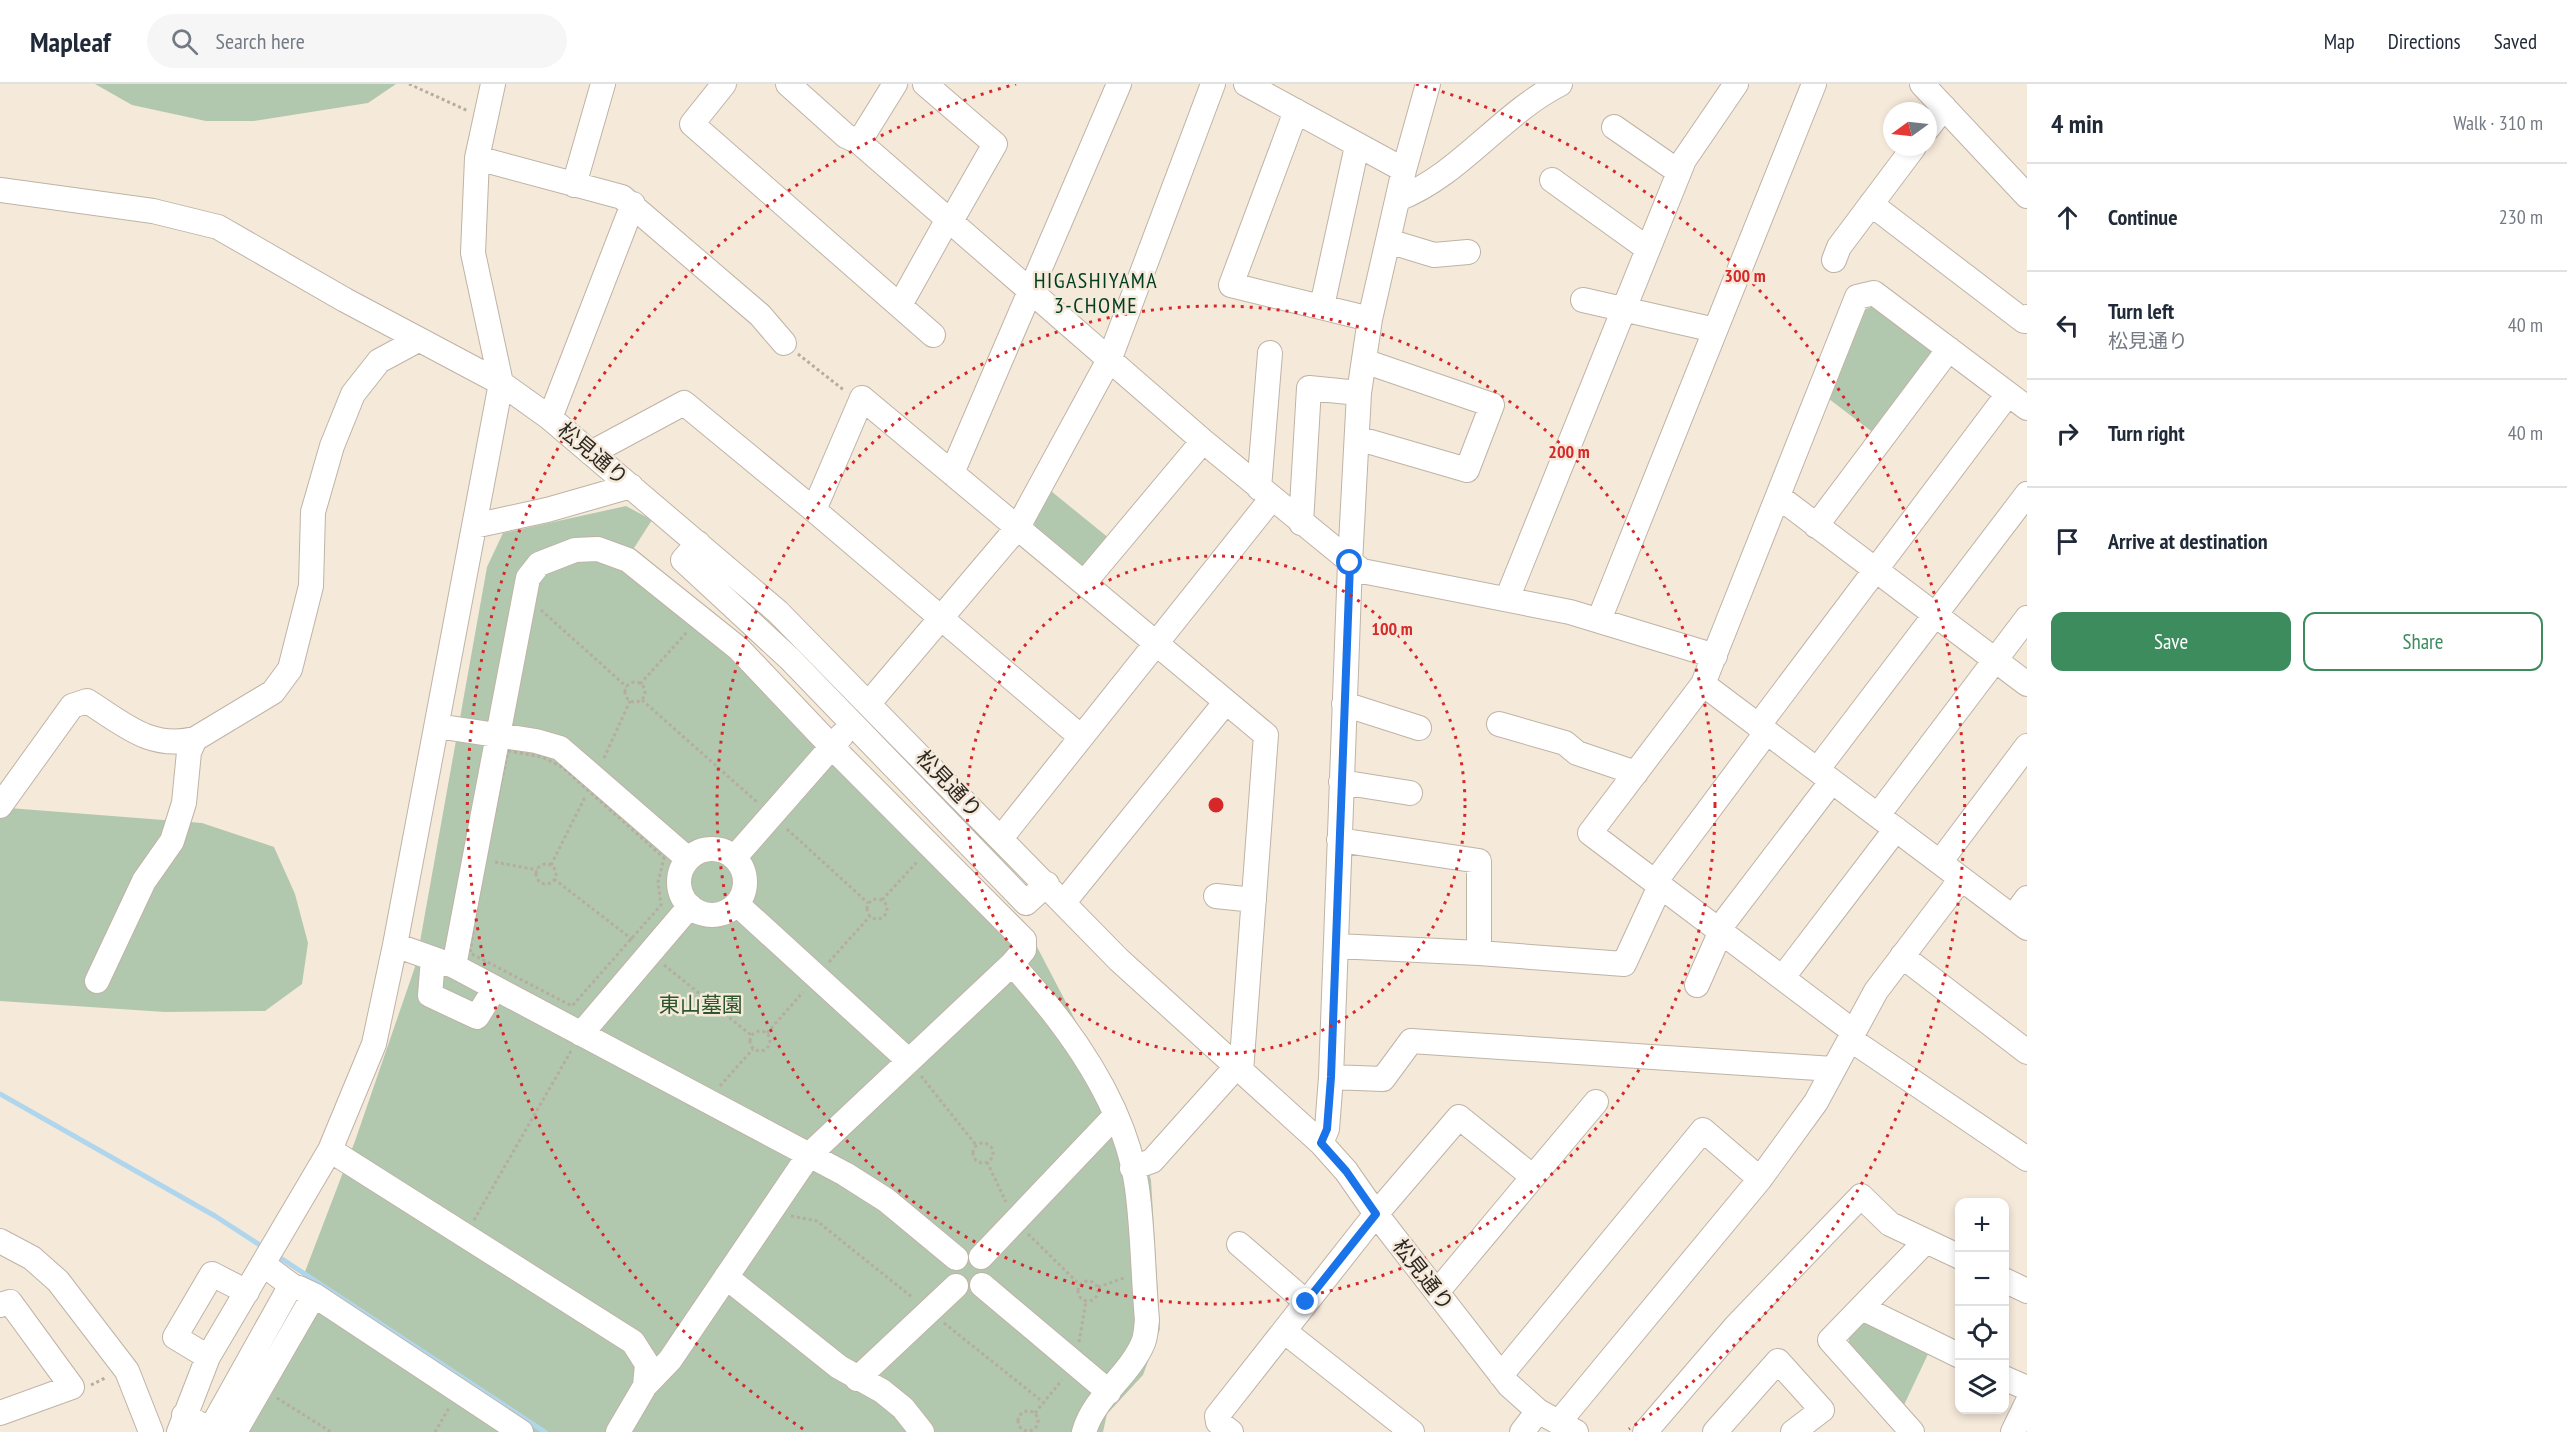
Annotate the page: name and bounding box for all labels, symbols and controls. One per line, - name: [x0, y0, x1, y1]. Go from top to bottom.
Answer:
- search box: [147, 14, 567, 68]
- text: Mapleaf: [30, 23, 111, 60]
- icon: search: [168, 25, 201, 58]
- text: Search here: [216, 27, 305, 55]
- text: Map: [2324, 28, 2355, 55]
- text: Directions: [2388, 28, 2461, 55]
- text: Saved: [2494, 28, 2537, 55]
- north arrow: [1883, 102, 1937, 156]
- text: 4 min: [2051, 107, 2104, 140]
- text: Walk · 310 m: [2453, 110, 2543, 136]
- icon: ahead: [2051, 201, 2084, 234]
- text: Continue: [2108, 203, 2178, 231]
- text: 230 m: [2499, 204, 2543, 230]
- text: 300 m: [1724, 264, 1766, 287]
- district label: HIGASHIYAMA 3-CHOME: [1034, 266, 1158, 319]
- text: Turn left: [2108, 297, 2174, 325]
- icon: left: [2051, 309, 2084, 342]
- text: 40 m: [2508, 312, 2543, 338]
- text: 松見通り: [2108, 328, 2188, 354]
- street label: 松見通り: [552, 416, 634, 491]
- icon: right: [2051, 417, 2084, 450]
- text: Turn right: [2108, 419, 2185, 447]
- text: 40 m: [2508, 420, 2543, 446]
- text: 200 m: [1548, 440, 1590, 463]
- icon: arrive: [2051, 525, 2084, 558]
- text: Arrive at destination: [2108, 527, 2268, 555]
- route start: [1336, 549, 1362, 575]
- button: Save: [2051, 612, 2291, 671]
- button: Share: [2303, 612, 2543, 671]
- text: 100 m: [1371, 617, 1413, 640]
- street label: 松見通り: [910, 744, 988, 823]
- centre of rings: [1206, 795, 1226, 815]
- park label: 東山墓園: [659, 991, 743, 1018]
- map controls: [1955, 1198, 2009, 1414]
- button: +: [1955, 1198, 2009, 1252]
- street label: 松見通り: [1387, 1233, 1460, 1316]
- button: −: [1955, 1252, 2009, 1306]
- route end: [1292, 1288, 1318, 1314]
- button: locate: [1955, 1306, 2009, 1360]
- button: layers: [1955, 1360, 2009, 1414]

